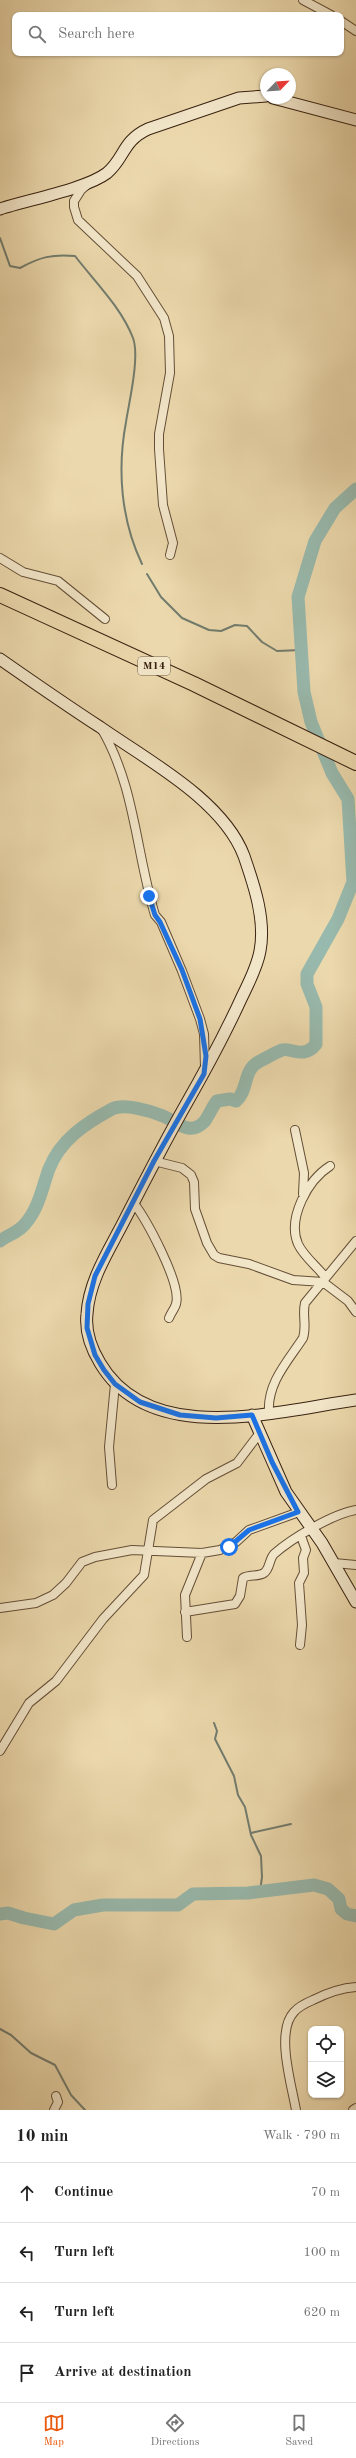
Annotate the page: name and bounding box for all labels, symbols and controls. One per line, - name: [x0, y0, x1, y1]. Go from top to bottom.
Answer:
- search box: [12, 12, 344, 56]
- icon: search: [26, 23, 48, 45]
- text: Search here: [58, 27, 135, 42]
- north arrow: [260, 68, 296, 104]
- road number: M14: [138, 657, 170, 675]
- route end: [140, 887, 158, 905]
- route start: [220, 1538, 238, 1556]
- map controls: [308, 2026, 344, 2098]
- button: locate: [308, 2026, 344, 2062]
- button: layers: [308, 2062, 344, 2098]
- text: 10 min: [16, 2128, 69, 2145]
- text: Walk · 790 m: [263, 2129, 340, 2142]
- icon: ahead: [16, 2182, 38, 2204]
- text: Continue: [54, 2185, 113, 2200]
- text: 70 m: [311, 2186, 340, 2199]
- icon: left: [16, 2242, 38, 2264]
- text: Turn left: [54, 2245, 114, 2260]
- text: 100 m: [303, 2246, 340, 2259]
- icon: left: [16, 2302, 38, 2324]
- text: Turn left: [54, 2305, 114, 2320]
- text: 620 m: [303, 2306, 340, 2319]
- icon: arrive: [16, 2362, 38, 2384]
- text: Arrive at destination: [54, 2365, 192, 2380]
- tab: Map: [43, 2412, 65, 2450]
- tab: Directions: [151, 2412, 199, 2450]
- tab: Saved: [285, 2412, 313, 2450]

